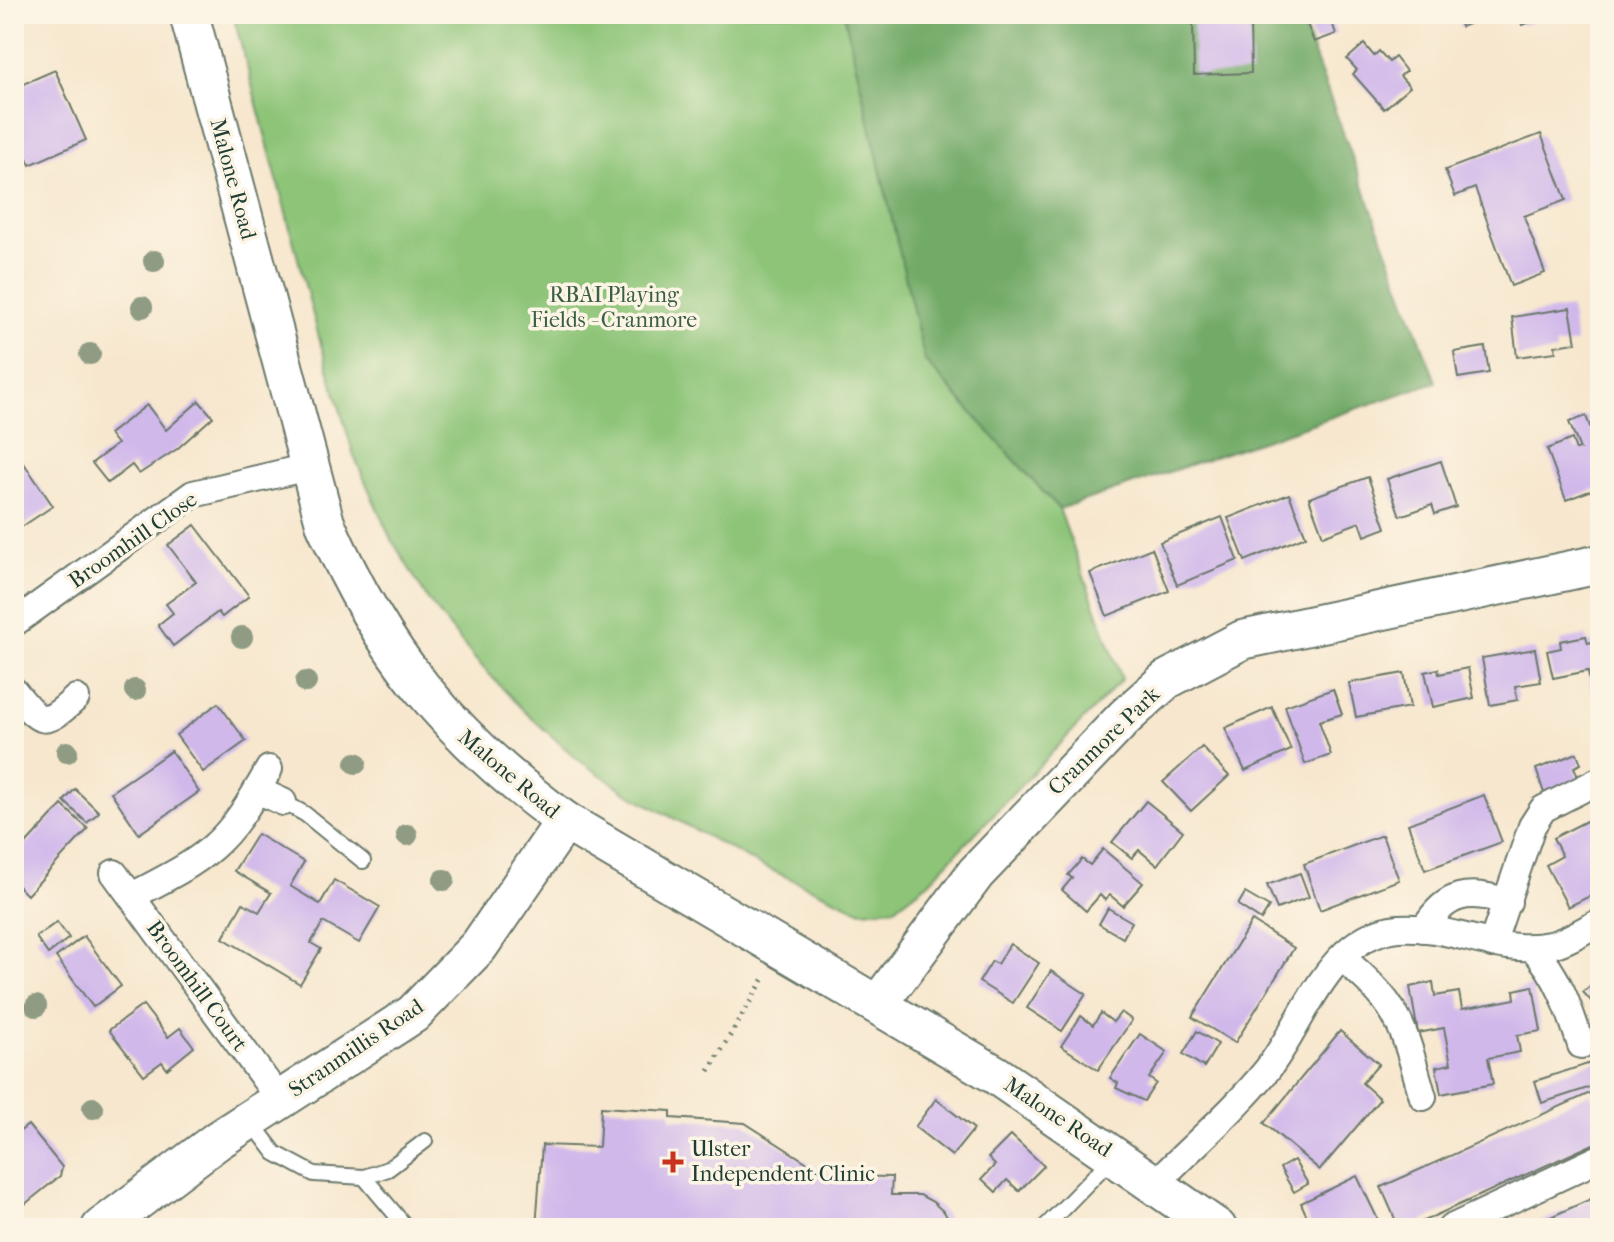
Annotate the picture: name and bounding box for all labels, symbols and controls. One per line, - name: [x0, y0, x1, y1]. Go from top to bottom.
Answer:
- street label: Malone Road: [204, 116, 262, 243]
- park label: RBAI Playing Fields - Cranmore: [531, 282, 697, 333]
- street label: Broomhill Close: [64, 486, 202, 594]
- street label: Cranmore Park: [1043, 681, 1166, 801]
- street label: Malone Road: [453, 724, 566, 825]
- street label: Broomhill Court: [141, 916, 253, 1057]
- street label: Stranmillis Road: [284, 993, 429, 1103]
- street label: Malone Road: [999, 1071, 1118, 1163]
- place label: Ulster Independent Clinic: [691, 1136, 875, 1187]
- marker: Ulster Independent Clinic: [662, 1151, 684, 1173]

